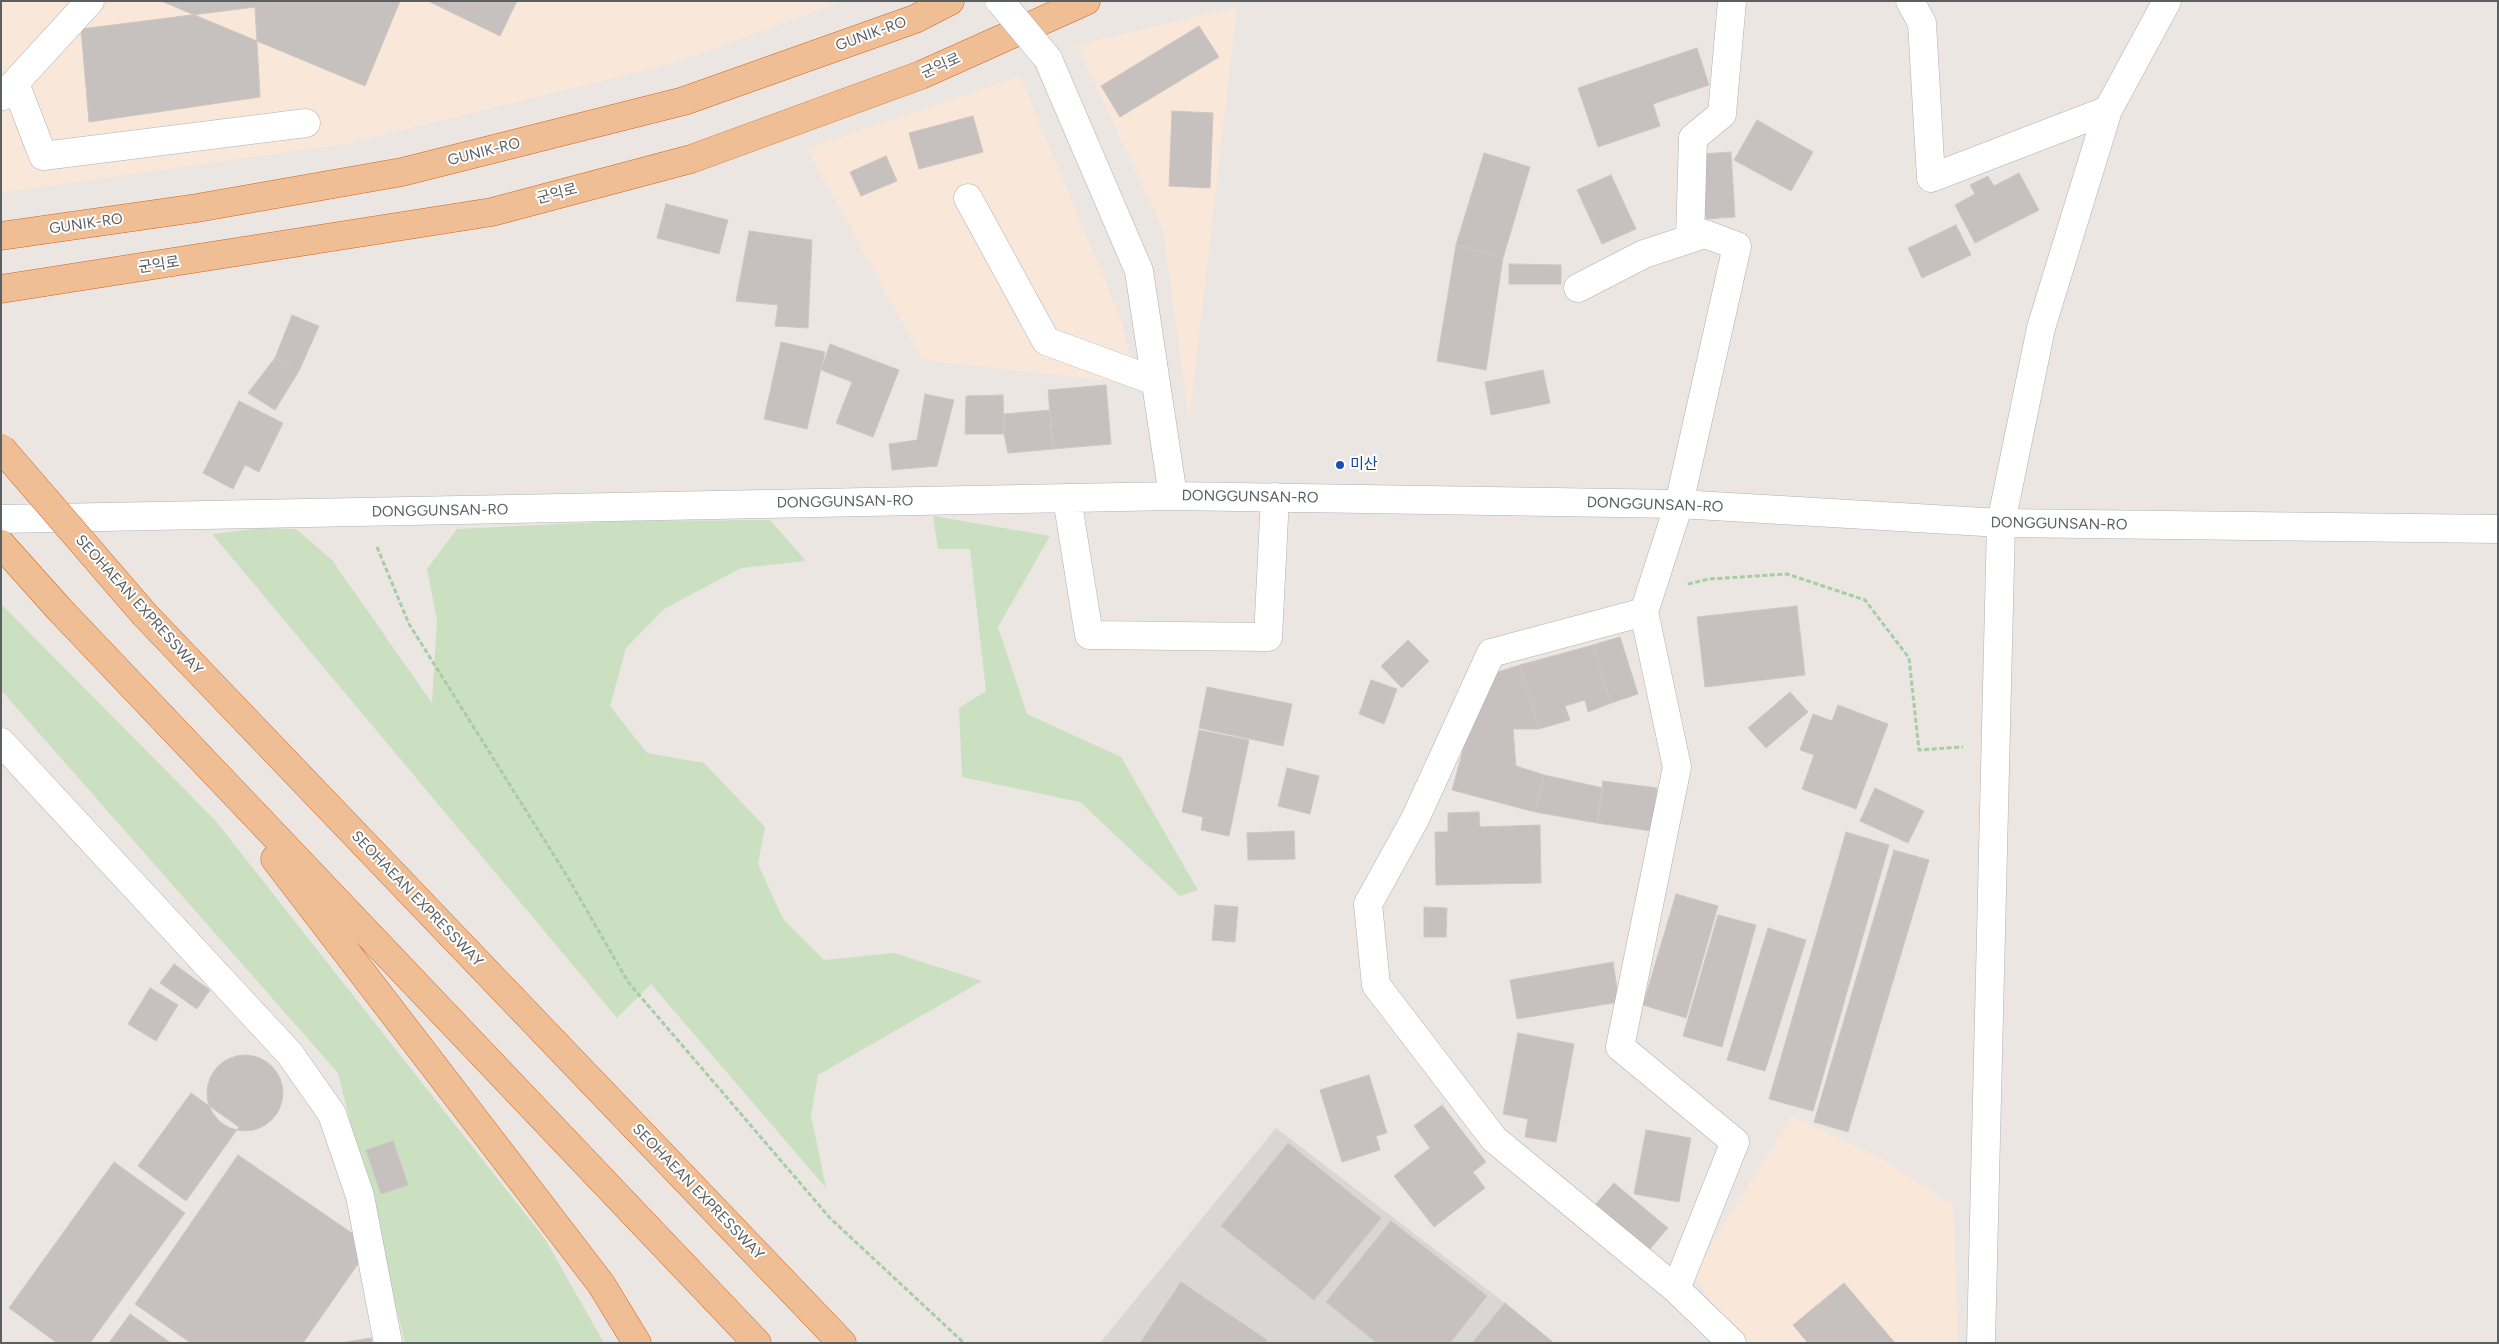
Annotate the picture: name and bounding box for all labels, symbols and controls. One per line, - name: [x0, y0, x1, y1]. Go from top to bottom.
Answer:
- street label: GUNIK-RO: [833, 13, 909, 55]
- street label: 군익로: [918, 49, 964, 83]
- street label: GUNIK-RO: [446, 134, 522, 170]
- street label: 군익로: [535, 180, 579, 208]
- street label: GUNIK-RO: [48, 210, 124, 238]
- street label: 군익로: [137, 253, 181, 277]
- place label: 미산: [1350, 456, 1378, 474]
- marker: 미산: [1334, 459, 1346, 471]
- street label: DONGGUNSAN-RO: [1181, 487, 1319, 507]
- street label: DONGGUNSAN-RO: [776, 492, 914, 512]
- street label: DONGGUNSAN-RO: [1586, 494, 1724, 516]
- street label: DONGGUNSAN-RO: [371, 501, 509, 521]
- street label: DONGGUNSAN-RO: [1990, 514, 2128, 534]
- street label: SEOHAEAN EXPRESSWAY: [71, 531, 207, 679]
- street label: SEOHAEAN EXPRESSWAY: [347, 827, 487, 971]
- street label: SEOHAEAN EXPRESSWAY: [628, 1120, 768, 1264]

